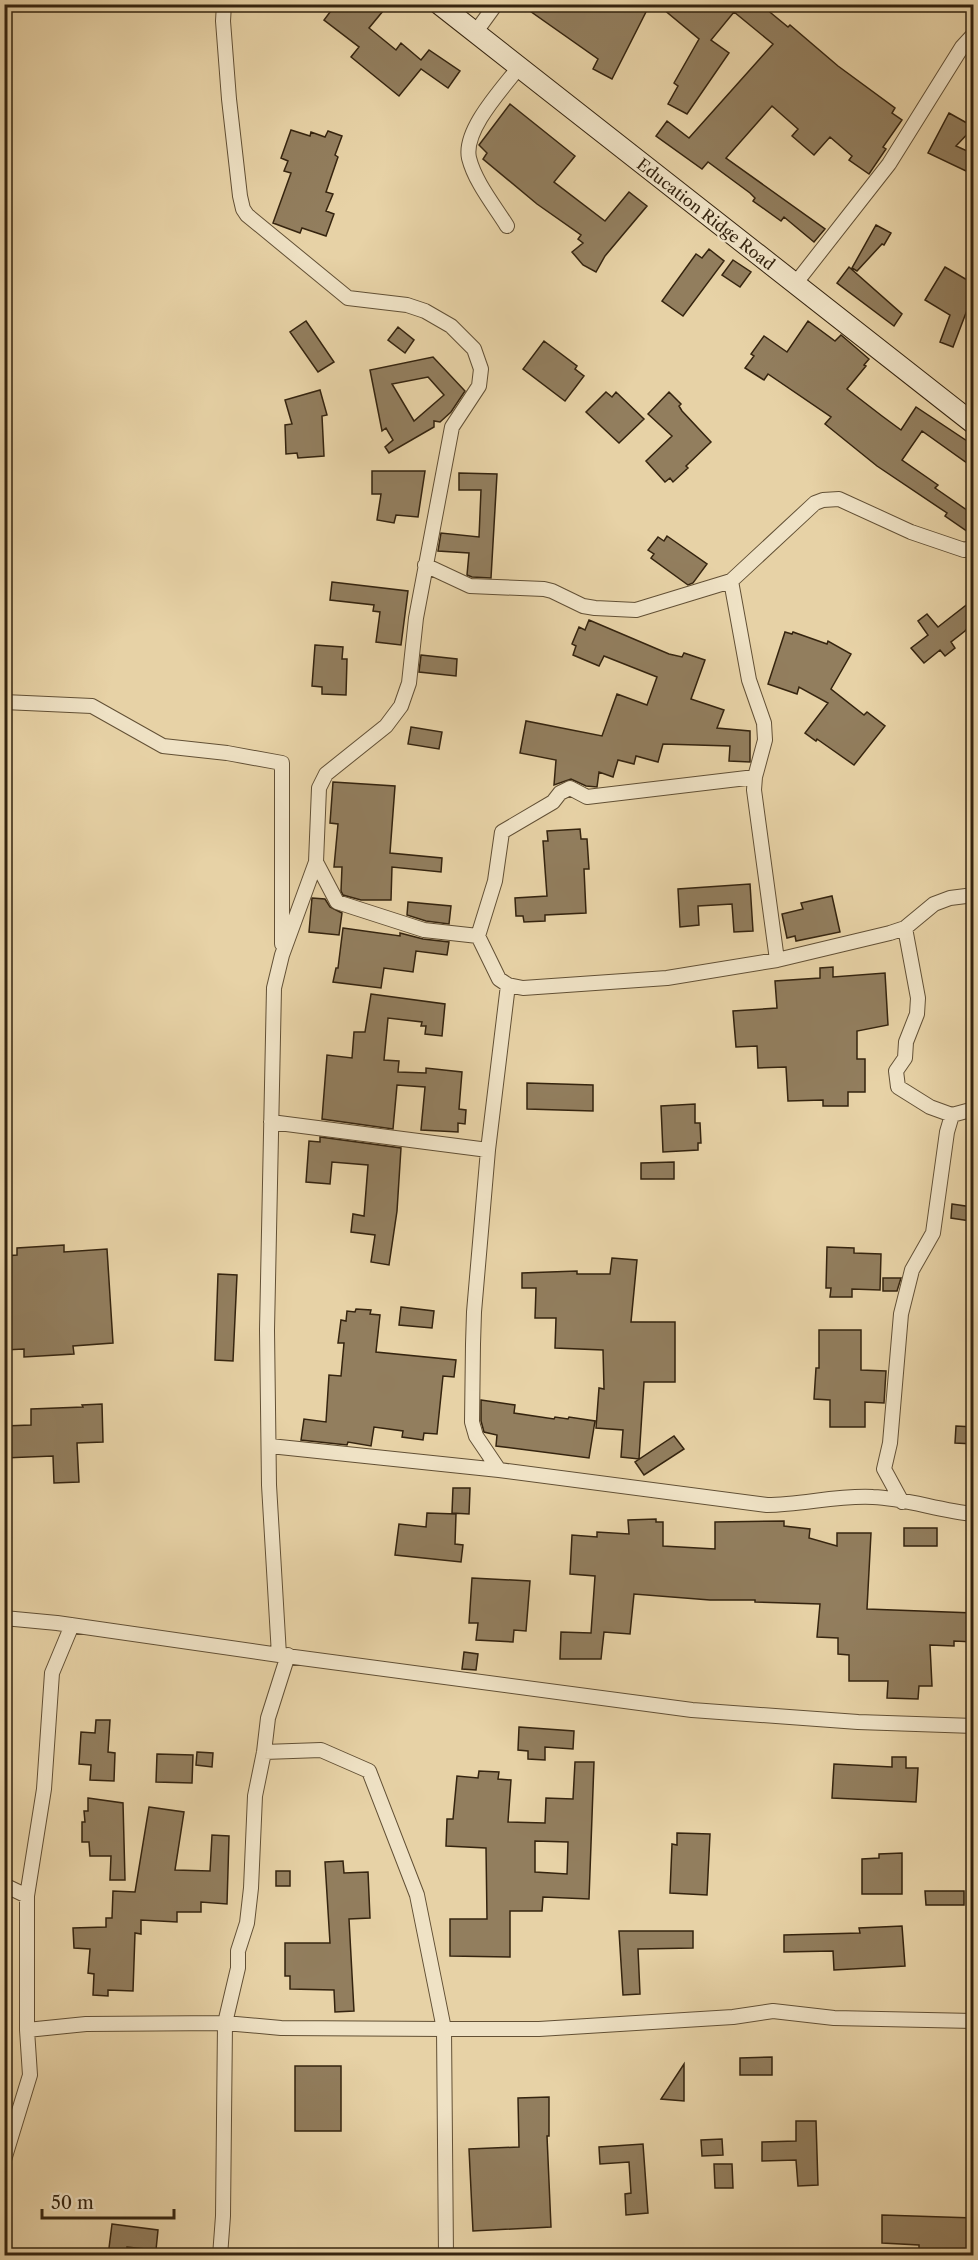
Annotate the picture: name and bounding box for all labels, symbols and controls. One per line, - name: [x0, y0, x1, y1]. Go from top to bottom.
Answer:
- street label: Education Ridge Road: [633, 154, 779, 274]
- scale bar: [42, 2182, 174, 2220]
- text: 50 m: [51, 2192, 94, 2214]

